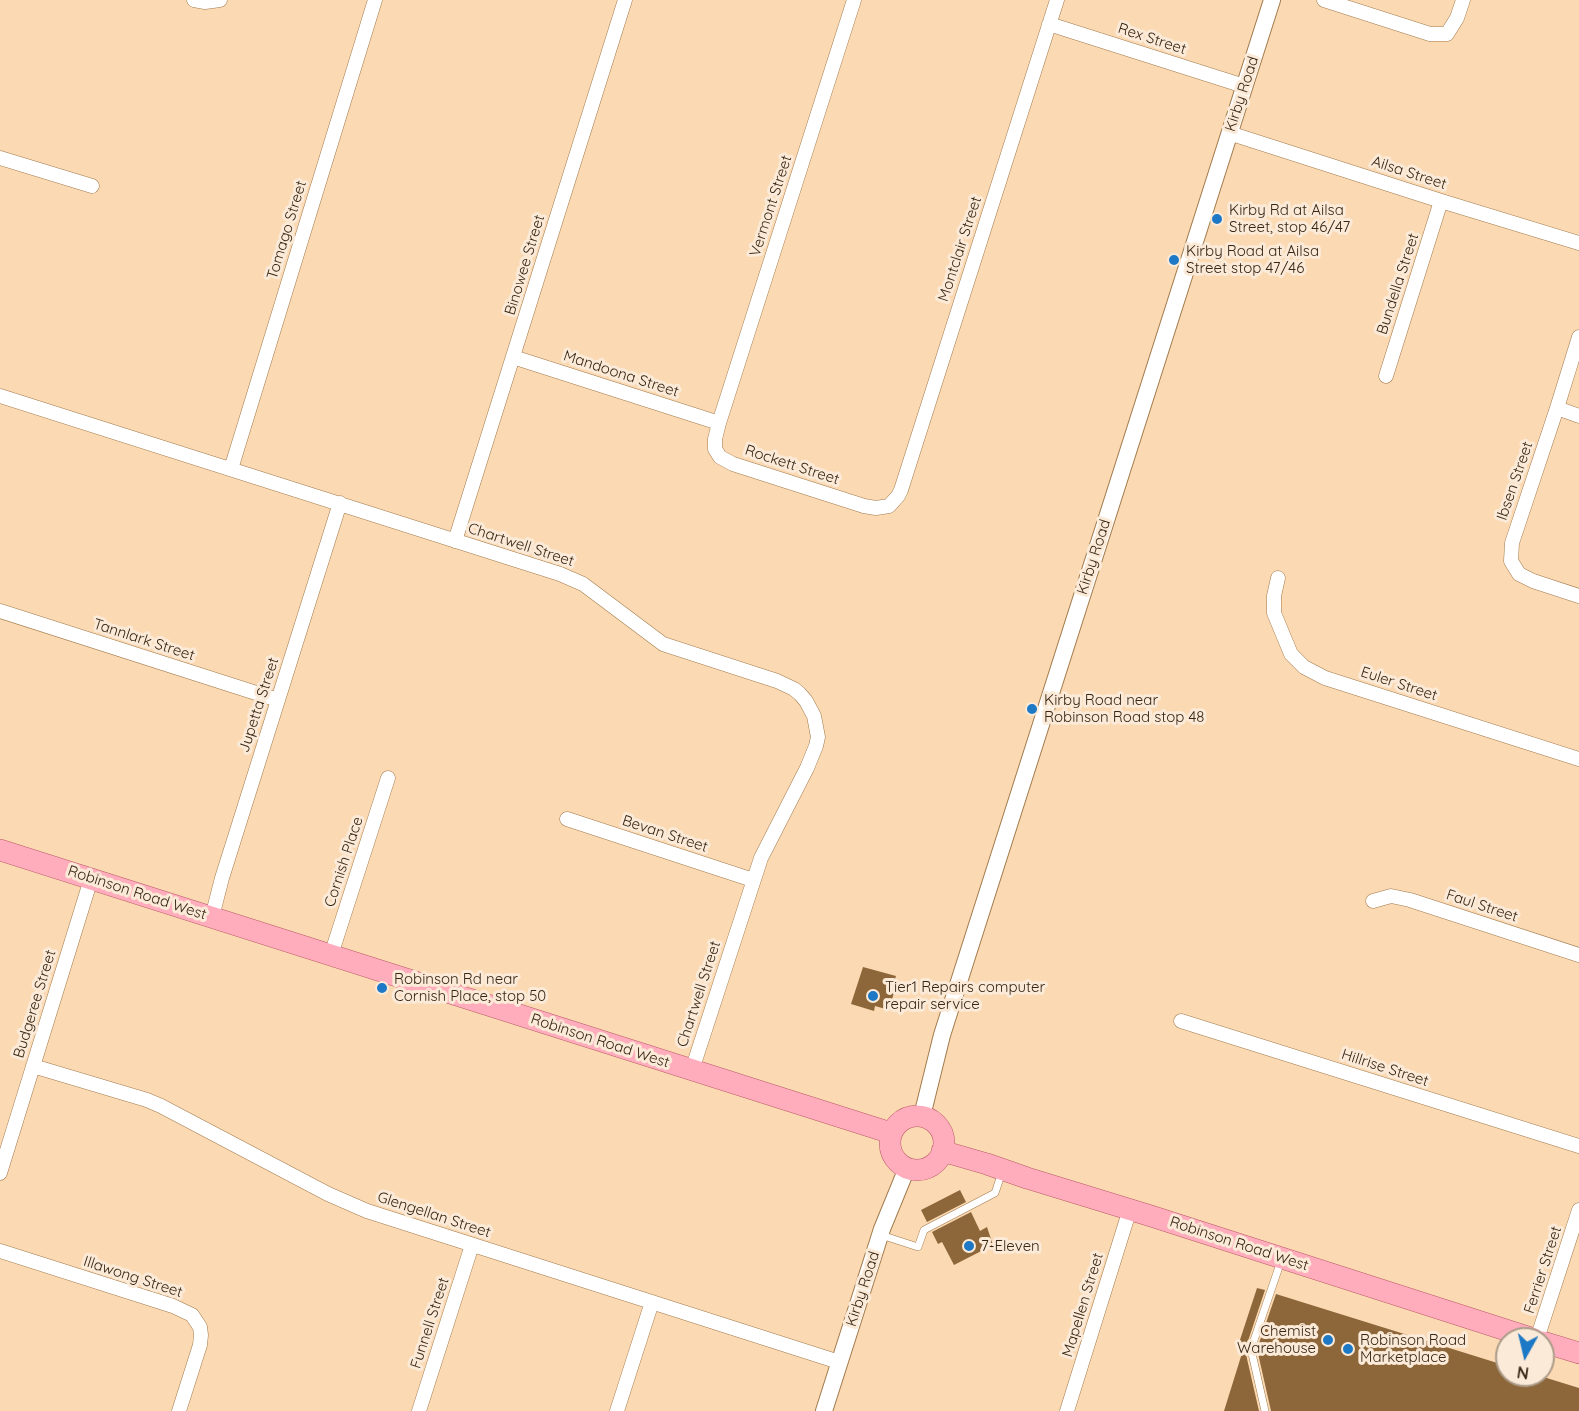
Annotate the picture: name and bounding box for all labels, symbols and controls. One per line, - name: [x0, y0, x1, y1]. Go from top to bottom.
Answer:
- street label: Rex Street: [1116, 20, 1188, 58]
- street label: Kirby Road: [1221, 54, 1263, 134]
- street label: Ailsa Street: [1369, 152, 1449, 194]
- street label: Vermont Street: [746, 153, 796, 259]
- street label: Tomago Street: [263, 178, 311, 282]
- street label: Montclair Street: [935, 194, 985, 304]
- place label: Kirby Rd at Ailsa Street, stop 46/47: [1229, 201, 1350, 236]
- marker: Kirby Rd at Ailsa Street, stop 46/47: [1210, 212, 1224, 226]
- street label: Binowee Street: [501, 213, 549, 317]
- street label: Bundella Street: [1373, 231, 1423, 337]
- place label: Kirby Road at Ailsa Street stop 47/46: [1186, 242, 1319, 277]
- marker: Kirby Road at Ailsa Street stop 47/46: [1167, 253, 1181, 267]
- street label: Mandoona Street: [561, 347, 681, 401]
- street label: Ibsen Street: [1493, 439, 1537, 523]
- street label: Rockett Street: [743, 441, 841, 489]
- street label: Kirby Road: [1073, 517, 1115, 597]
- street label: Chartwell Street: [466, 519, 576, 571]
- street label: Tannlark Street: [91, 615, 197, 665]
- street label: Jupetta Street: [235, 655, 283, 755]
- street label: Euler Street: [1358, 663, 1440, 705]
- place label: Kirby Road near Robinson Road stop 48: [1044, 691, 1204, 726]
- marker: Kirby Road near Robinson Road stop 48: [1025, 702, 1039, 716]
- street label: Bevan Street: [620, 812, 710, 856]
- street label: Cornish Place: [321, 815, 367, 909]
- street label: Robinson Road West: [65, 862, 209, 924]
- street label: Faul Street: [1444, 886, 1520, 926]
- street label: Chartwell Street: [673, 939, 725, 1049]
- street label: Budgeree Street: [10, 948, 60, 1060]
- place label: Robinson Rd near Cornish Place, stop 50: [394, 970, 546, 1005]
- place label: Tier1 Repairs computer repair service: [885, 978, 1045, 1013]
- marker: Robinson Rd near Cornish Place, stop 50: [375, 981, 389, 995]
- marker: Tier1 Repairs computer repair service: [866, 989, 880, 1003]
- street label: Robinson Road West: [528, 1010, 672, 1072]
- street label: Hillrise Street: [1339, 1045, 1431, 1091]
- street label: Glengellan Street: [375, 1188, 493, 1242]
- street label: Robinson Road West: [1167, 1213, 1311, 1275]
- street label: Ferrier Street: [1520, 1224, 1566, 1316]
- place label: 7-Eleven: [981, 1237, 1040, 1255]
- marker: 7-Eleven: [962, 1239, 976, 1253]
- street label: Kirby Road: [842, 1249, 884, 1329]
- street label: Mapellen Street: [1059, 1251, 1107, 1359]
- street label: Illawong Street: [81, 1253, 185, 1301]
- street label: Funnell Street: [407, 1275, 453, 1371]
- place label: Chemist Warehouse: [1237, 1322, 1316, 1357]
- north arrow: [1495, 1327, 1555, 1387]
- place label: Robinson Road Marketplace: [1360, 1331, 1466, 1366]
- marker: Chemist Warehouse: [1321, 1333, 1335, 1347]
- marker: Robinson Road Marketplace: [1341, 1342, 1355, 1356]
- text: N: [1516, 1362, 1530, 1384]

